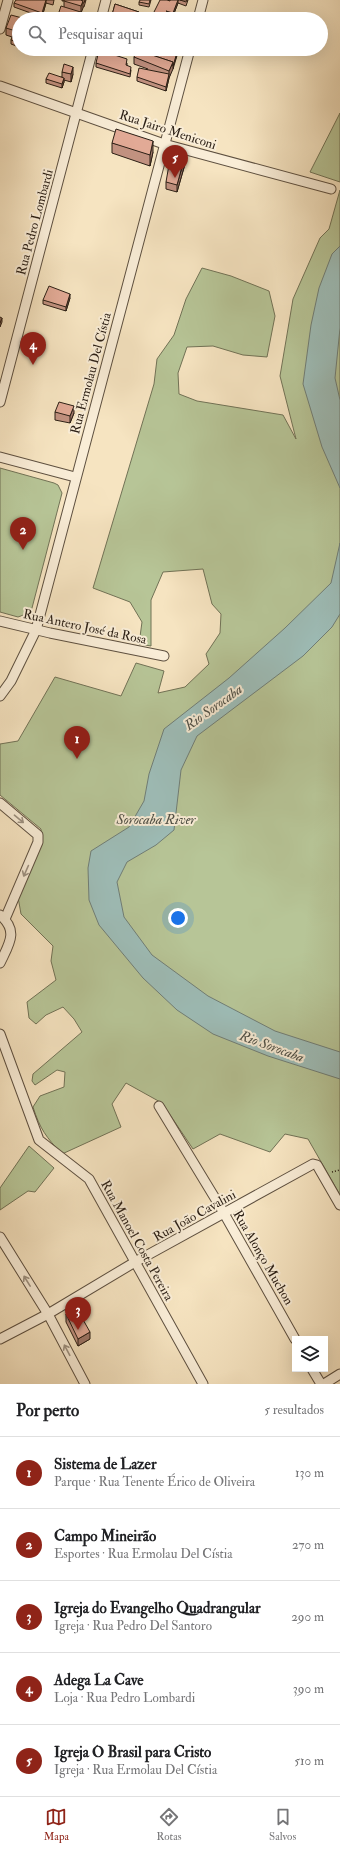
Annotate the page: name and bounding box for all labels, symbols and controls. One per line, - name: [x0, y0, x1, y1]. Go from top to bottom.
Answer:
- search box: [12, 12, 328, 56]
- icon: search: [26, 23, 48, 45]
- text: Pesquisar aqui: [58, 25, 143, 44]
- street label: Rua Jairo Meniconi: [117, 107, 219, 153]
- pin: 5: [162, 145, 188, 178]
- street label: Rua Pedro Lombardi: [13, 167, 57, 277]
- street label: Rua Ermolau Del Cístia: [67, 310, 115, 436]
- pin: 4: [20, 332, 46, 365]
- pin: 2: [10, 517, 36, 550]
- street label: Rua Antero José da Rosa: [22, 606, 149, 648]
- water label: Rio Sorocaba: [180, 680, 246, 735]
- pin: 1: [64, 726, 90, 759]
- water label: Sorocaba River: [115, 811, 196, 828]
- one-way arrow: [14, 814, 24, 824]
- one-way arrow: [22, 865, 29, 877]
- your location: [168, 908, 188, 928]
- water label: Rio Sorocaba: [236, 1027, 307, 1066]
- street label: Rua Manoel Costa Pereira: [97, 1177, 177, 1304]
- street label: Rua João Cavalini: [150, 1186, 239, 1245]
- street label: Rua Alonço Muchon: [230, 1207, 297, 1308]
- one-way arrow: [23, 1275, 32, 1286]
- pin: 3: [65, 1297, 91, 1330]
- map controls: [292, 1336, 328, 1372]
- button: layers: [292, 1336, 328, 1372]
- one-way arrow: [62, 1344, 70, 1356]
- text: Por perto: [16, 1400, 79, 1421]
- text: 5 resultados: [264, 1402, 324, 1418]
- text: Sistema de Lazer: [54, 1455, 156, 1474]
- text: 1: [27, 1465, 31, 1481]
- text: 130 m: [295, 1465, 324, 1481]
- text: Parque · Rua Tenente Érico de Oliveira: [54, 1474, 255, 1490]
- text: Campo Mineirão: [54, 1527, 156, 1546]
- text: 2: [26, 1537, 32, 1553]
- text: 270 m: [292, 1537, 324, 1553]
- text: Esportes · Rua Ermolau Del Cístia: [54, 1546, 233, 1562]
- text: Igreja do Evangelho Quadrangular: [54, 1599, 261, 1618]
- text: 3: [27, 1609, 32, 1625]
- text: 290 m: [291, 1609, 324, 1625]
- text: Igreja · Rua Pedro Del Santoro: [54, 1618, 212, 1634]
- text: Adega La Cave: [54, 1671, 144, 1690]
- text: 4: [25, 1681, 33, 1697]
- text: 390 m: [293, 1681, 324, 1697]
- text: Loja · Rua Pedro Lombardi: [54, 1690, 195, 1706]
- text: Igreja O Brasil para Cristo: [54, 1743, 211, 1762]
- text: 5: [26, 1753, 32, 1769]
- text: 510 m: [294, 1753, 324, 1769]
- text: Igreja · Rua Ermolau Del Cístia: [54, 1762, 217, 1778]
- tab: Mapa: [44, 1806, 69, 1843]
- tab: Rotas: [157, 1806, 181, 1843]
- tab: Salvos: [269, 1806, 296, 1843]

